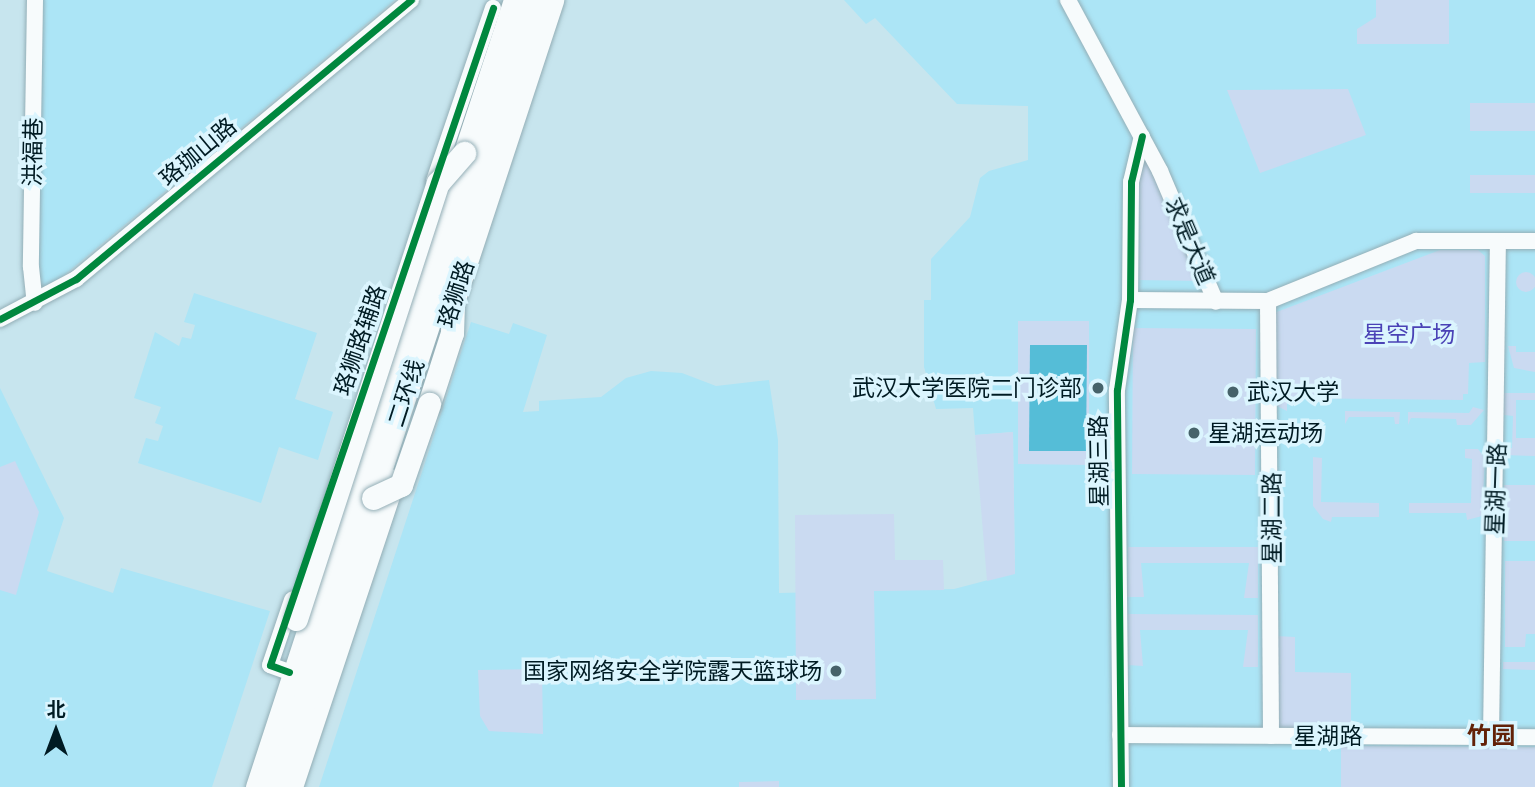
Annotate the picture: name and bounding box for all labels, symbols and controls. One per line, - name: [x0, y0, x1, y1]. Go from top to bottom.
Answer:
- street label: 珞珈山路: [154, 112, 242, 192]
- street label: 洪福巷: [19, 117, 47, 187]
- street label: 求是大道: [1159, 193, 1221, 289]
- street label: 珞狮路: [432, 257, 480, 331]
- street label: 珞狮路辅路: [328, 281, 392, 399]
- park label: 星空广场: [1363, 320, 1455, 348]
- street label: 二环线: [382, 356, 430, 430]
- place label: 武汉大学医院二门诊部: [852, 374, 1082, 402]
- marker: 武汉大学医院二门诊部: [1088, 378, 1108, 398]
- place label: 武汉大学: [1247, 378, 1339, 406]
- marker: 武汉大学: [1225, 384, 1241, 400]
- street label: 星湖三路: [1084, 415, 1114, 507]
- place label: 星湖运动场: [1208, 419, 1323, 447]
- marker: 星湖运动场: [1186, 425, 1202, 441]
- street label: 星湖一路: [1481, 443, 1511, 535]
- street label: 星湖二路: [1258, 472, 1286, 564]
- place label: 国家网络安全学院露天篮球场: [523, 657, 822, 685]
- marker: 国家网络安全学院露天篮球场: [828, 663, 844, 679]
- north arrow: [21, 696, 91, 766]
- text: 北: [46, 697, 66, 722]
- street label: 星湖路: [1294, 722, 1362, 750]
- district label: 竹园: [1467, 722, 1515, 750]

